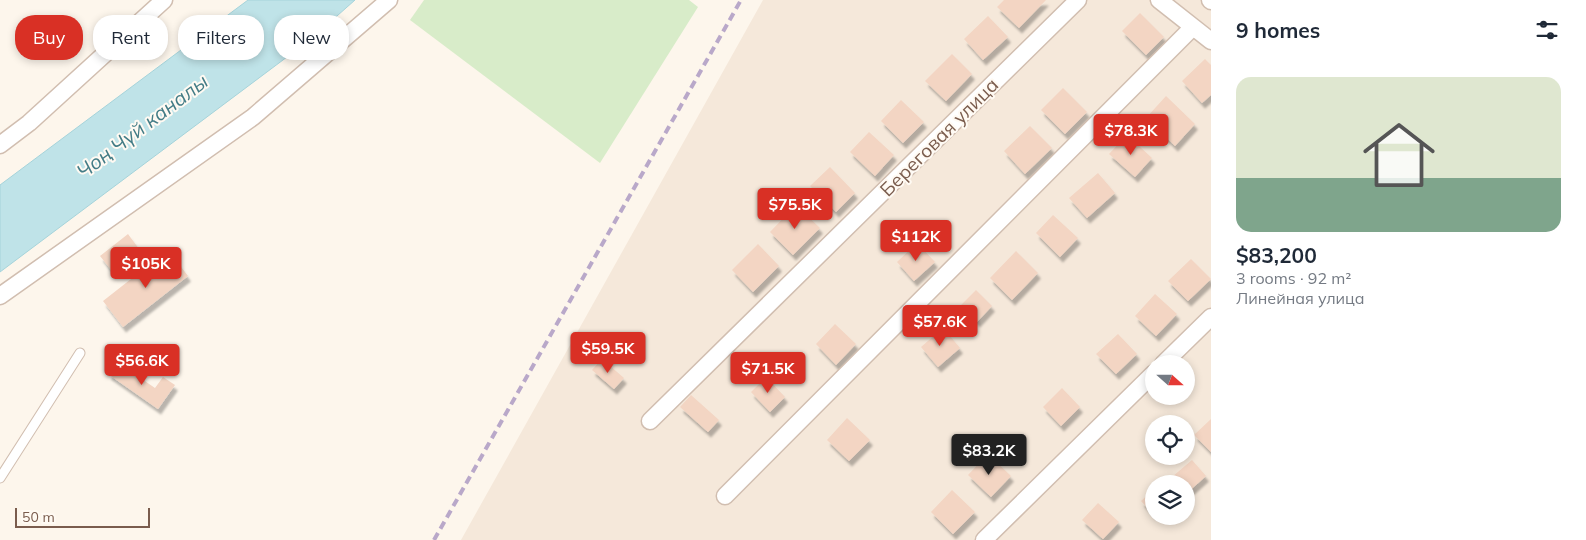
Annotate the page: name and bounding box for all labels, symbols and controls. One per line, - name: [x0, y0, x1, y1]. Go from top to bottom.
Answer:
- chip: Buy: [15, 15, 83, 60]
- chip: Rent: [93, 15, 168, 60]
- chip: Filters: [178, 15, 264, 60]
- chip: New: [274, 15, 349, 60]
- icon: filters: [1533, 16, 1561, 44]
- text: 9 homes: [1236, 17, 1320, 43]
- water label: Чоң Чүй каналы: [71, 68, 213, 184]
- street label: Береговая улица: [875, 73, 1003, 201]
- icon: home: [1354, 110, 1444, 200]
- pin: $78.3K: [1090, 114, 1172, 156]
- text: $78.3K: [1104, 120, 1158, 140]
- pin: $75.5K: [754, 188, 836, 230]
- text: $75.5K: [768, 194, 822, 214]
- pin: $112K: [881, 220, 951, 262]
- text: $112K: [891, 226, 941, 246]
- text: $83,200: [1236, 242, 1317, 268]
- pin: $105K: [111, 246, 181, 289]
- text: $105K: [121, 253, 171, 273]
- text: 3 rooms · 92 m²: [1236, 268, 1351, 288]
- text: Линейная улица: [1236, 288, 1365, 308]
- pin: $57.6K: [899, 304, 981, 347]
- text: $57.6K: [913, 311, 967, 331]
- pin: $59.5K: [567, 332, 649, 374]
- text: $59.5K: [581, 338, 635, 358]
- pin: $56.6K: [101, 344, 183, 386]
- text: $56.6K: [115, 350, 169, 370]
- pin: $71.5K: [727, 352, 809, 394]
- north arrow: [1145, 355, 1195, 405]
- map controls: [1145, 355, 1195, 525]
- text: $71.5K: [741, 358, 795, 378]
- button: locate: [1145, 415, 1195, 465]
- pin: $83.2K: [948, 434, 1030, 476]
- text: $83.2K: [962, 440, 1016, 460]
- button: layers: [1145, 475, 1195, 525]
- scale bar: [15, 505, 150, 528]
- text: 50 m: [22, 508, 55, 526]

